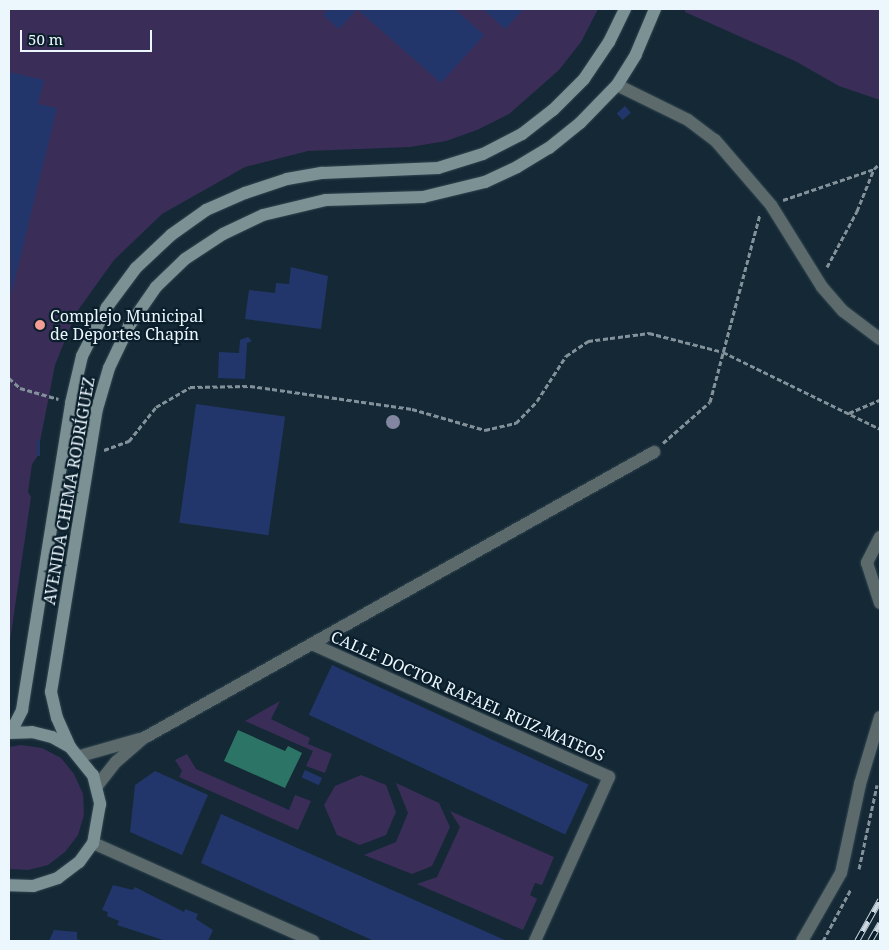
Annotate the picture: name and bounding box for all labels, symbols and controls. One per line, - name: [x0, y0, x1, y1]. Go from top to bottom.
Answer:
- scale bar: [22, 20, 155, 52]
- text: 50 m: [28, 29, 63, 49]
- place label: Complejo Municipal de Deportes Chapín: [50, 306, 203, 344]
- marker: Complejo Municipal de Deportes Chapín: [34, 319, 46, 331]
- street label: AVENIDA CHEMA RODRÍGUEZ: [39, 376, 99, 606]
- street label: CALLE DOCTOR RAFAEL RUIZ-MATEOS: [328, 627, 608, 765]

